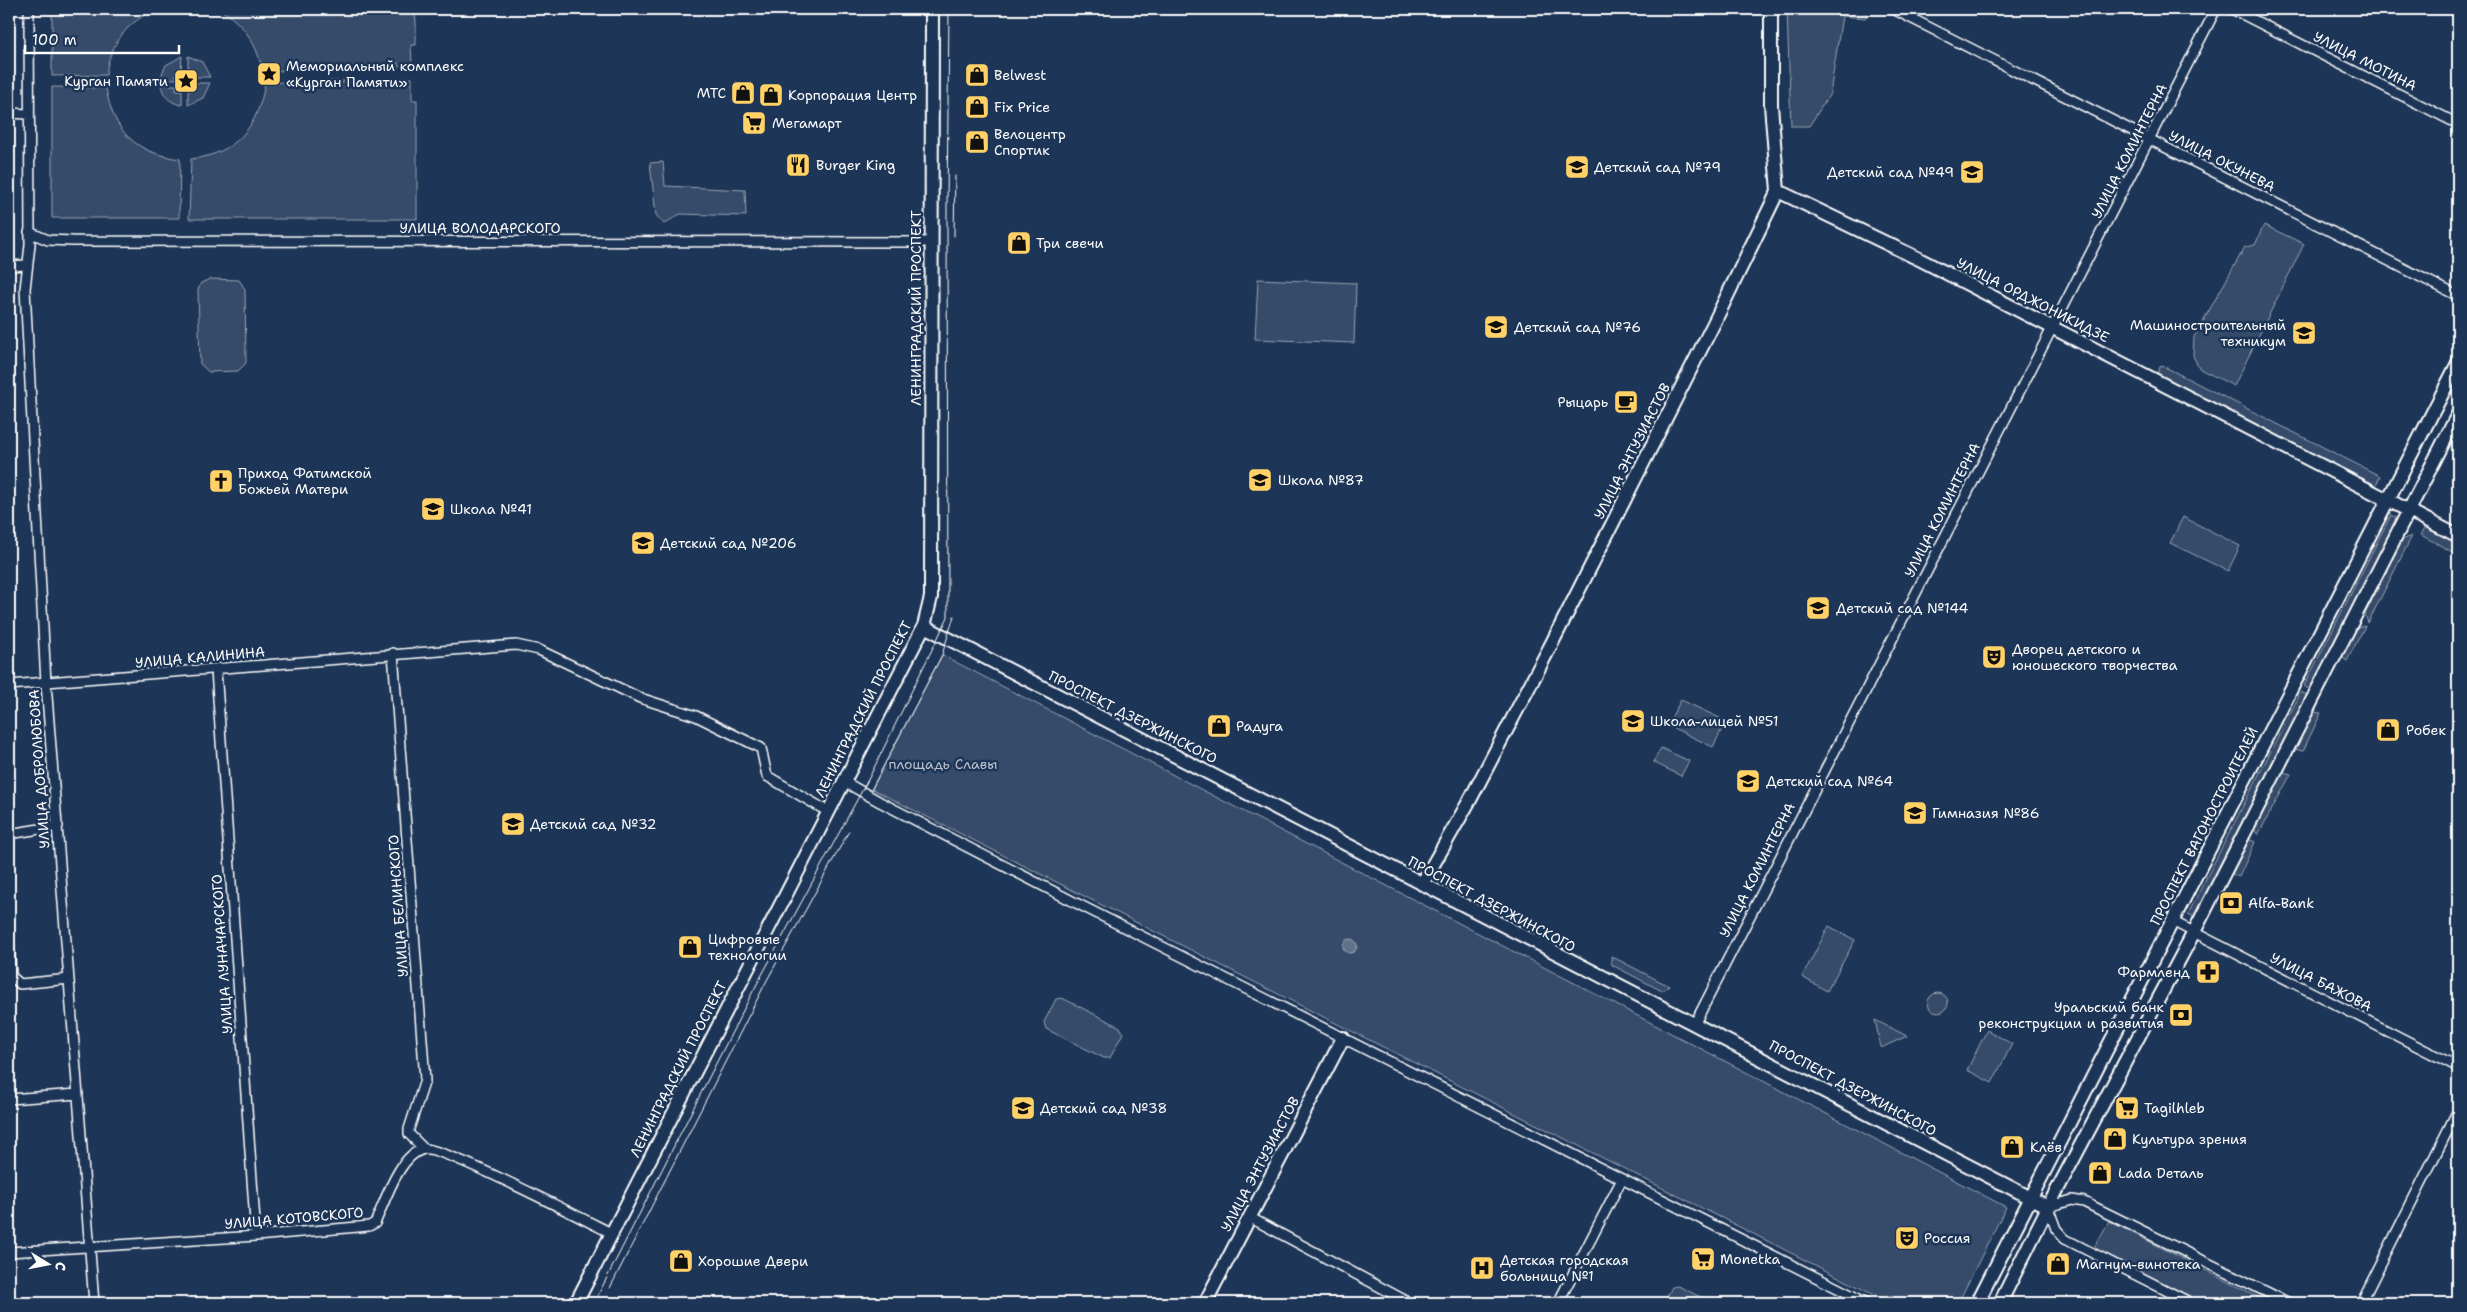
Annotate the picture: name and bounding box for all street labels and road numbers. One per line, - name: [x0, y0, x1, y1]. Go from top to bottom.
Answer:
- street label: УЛИЦА МОТИНА: [2310, 27, 2420, 95]
- street label: УЛИЦА КОМИНТЕРНА: [2087, 81, 2171, 221]
- street label: УЛИЦА ОКУНЕВА: [2166, 126, 2278, 196]
- street label: ЛЕНИНГРАДСКИЙ ПРОСПЕКТ: [907, 210, 925, 406]
- street label: УЛИЦА ВОЛОДАРСКОГО: [399, 219, 561, 237]
- street label: УЛИЦА ОРДЖОНИКИДЗЕ: [1954, 254, 2113, 346]
- street label: УЛИЦА ЭНТУЗИАСТОВ: [1590, 380, 1674, 522]
- street label: УЛИЦА КОМИНТЕРНА: [1900, 440, 1984, 580]
- street label: ЛЕНИНГРАДСКИЙ ПРОСПЕКТ: [811, 617, 916, 800]
- street label: УЛИЦА КАЛИНИНА: [134, 642, 266, 672]
- street label: ПРОСПЕКТ ДЗЕРЖИНСКОГО: [1046, 667, 1220, 767]
- street label: УЛИЦА ДОБРОЛЮБОВА: [24, 689, 54, 849]
- street label: ПРОСПЕКТ ВАГОНОСТРОИТЕЛЕЙ: [2146, 724, 2262, 928]
- street label: УЛИЦА КОМИНТЕРНА: [1715, 800, 1799, 940]
- street label: УЛИЦА БЕЛИНСКОГО: [384, 834, 412, 978]
- street label: ПРОСПЕКТ ДЗЕРЖИНСКОГО: [1405, 852, 1579, 956]
- street label: УЛИЦА ЛУНАЧАРСКОГО: [207, 874, 237, 1034]
- street label: УЛИЦА БАЖОВА: [2267, 949, 2375, 1015]
- street label: ЛЕНИНГРАДСКИЙ ПРОСПЕКТ: [626, 977, 731, 1160]
- street label: ПРОСПЕКТ ДЗЕРЖИНСКОГО: [1766, 1036, 1940, 1140]
- street label: УЛИЦА ЭНТУЗИАСТОВ: [1217, 1093, 1303, 1235]
- street label: УЛИЦА КОТОВСКОГО: [224, 1203, 364, 1233]

